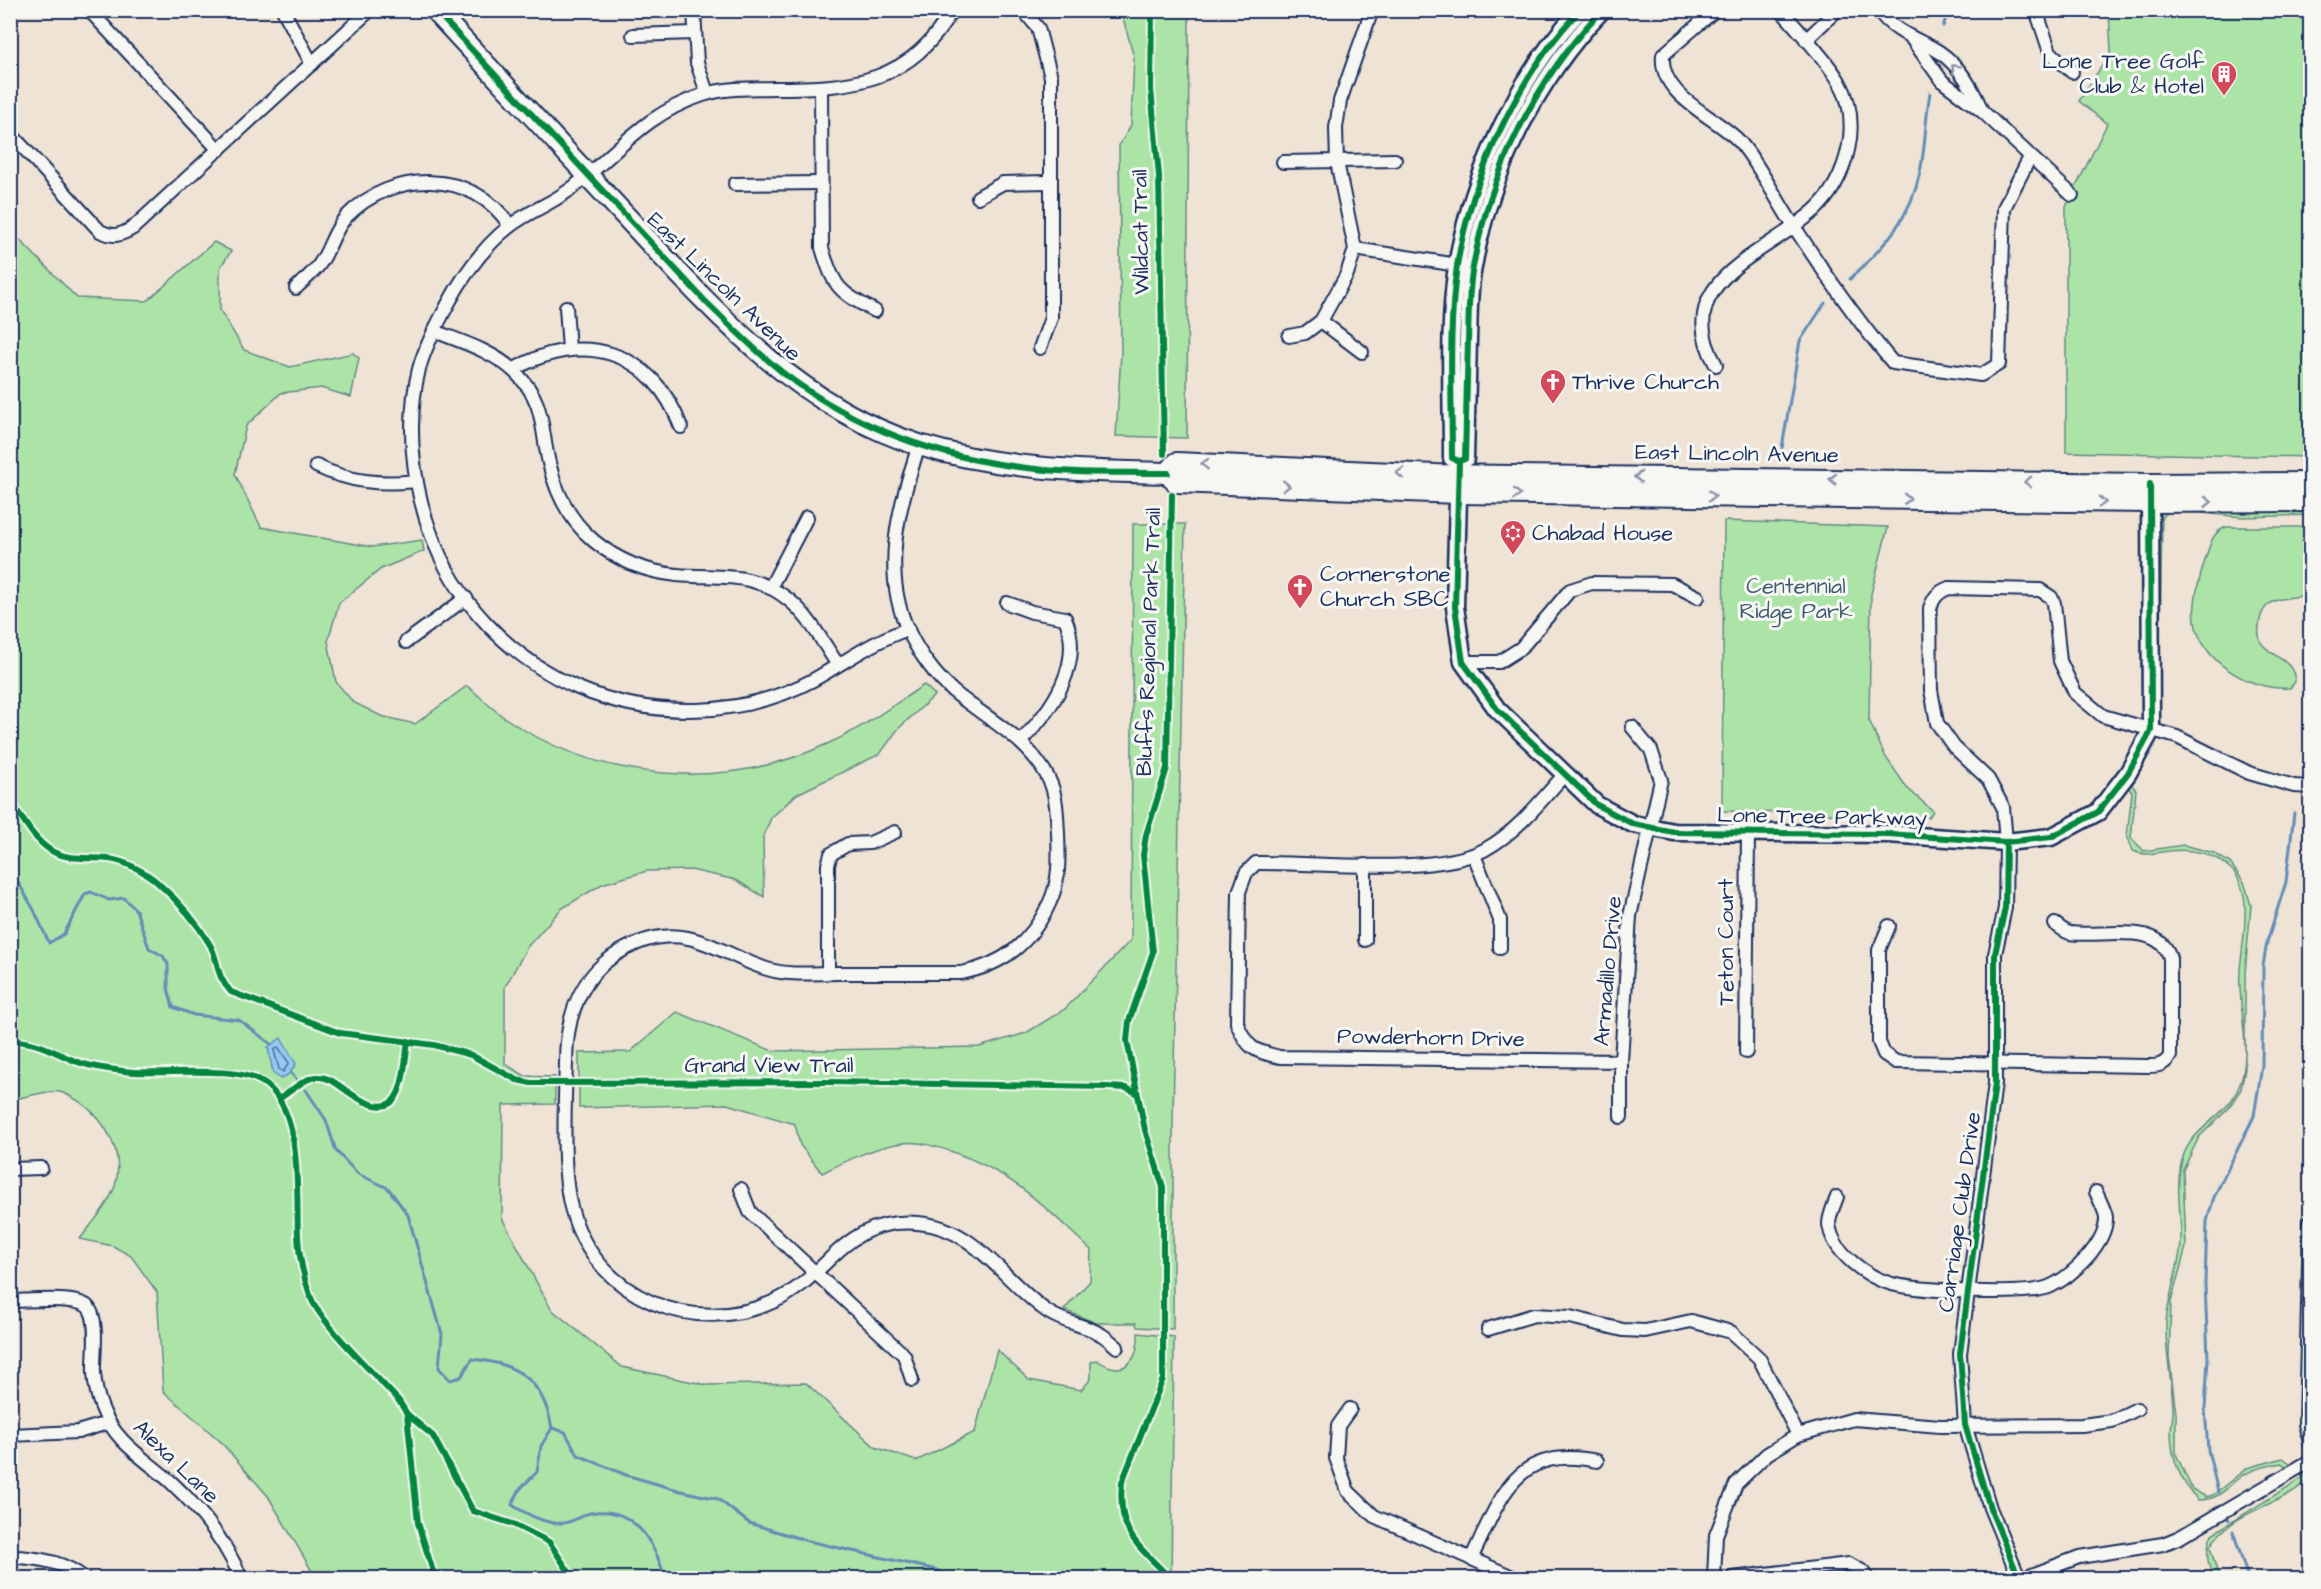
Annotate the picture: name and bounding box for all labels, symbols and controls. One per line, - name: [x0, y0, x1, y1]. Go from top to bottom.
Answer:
- place label: Lone Tree Golf Club & Hotel: [2042, 46, 2205, 102]
- building icon: Lone Tree Golf Club & Hotel: [2209, 59, 2239, 97]
- one-way arrow: [1951, 64, 1962, 74]
- street label: Wildcat Trail: [1124, 169, 1158, 295]
- street label: East Lincoln Avenue: [640, 205, 808, 369]
- church icon: Thrive Church: [1538, 367, 1568, 405]
- place label: Thrive Church: [1572, 367, 1719, 398]
- street label: East Lincoln Avenue: [1635, 437, 1839, 471]
- one-way arrow: [1201, 458, 1210, 471]
- one-way arrow: [1396, 467, 1405, 480]
- one-way arrow: [1634, 470, 1643, 483]
- one-way arrow: [1829, 473, 1838, 486]
- one-way arrow: [2024, 476, 2033, 488]
- one-way arrow: [1281, 479, 1290, 492]
- one-way arrow: [1512, 488, 1521, 500]
- one-way arrow: [1707, 490, 1716, 502]
- one-way arrow: [1902, 493, 1911, 505]
- one-way arrow: [2097, 495, 2106, 508]
- one-way arrow: [2204, 495, 2213, 508]
- street label: Bluffs Regional Park Trail: [1129, 507, 1170, 777]
- synagogue icon: Chabad House: [1498, 518, 1528, 556]
- place label: Chabad House: [1532, 518, 1673, 549]
- place label: Cornerstone Church SBC: [1320, 559, 1450, 615]
- park label: Centennial Ridge Park: [1739, 571, 1853, 628]
- church icon: Cornerstone Church SBC: [1285, 572, 1315, 610]
- street label: Lone Tree Parkway: [1717, 800, 1927, 835]
- street label: Teton Court: [1711, 878, 1742, 1005]
- street label: Armadillo Drive: [1586, 895, 1630, 1047]
- street label: Powderhorn Drive: [1337, 1021, 1525, 1055]
- street label: Grand View Trail: [684, 1050, 854, 1081]
- street label: Carriage Club Drive: [1931, 1110, 1990, 1314]
- street label: Alexa Lane: [126, 1413, 226, 1511]

